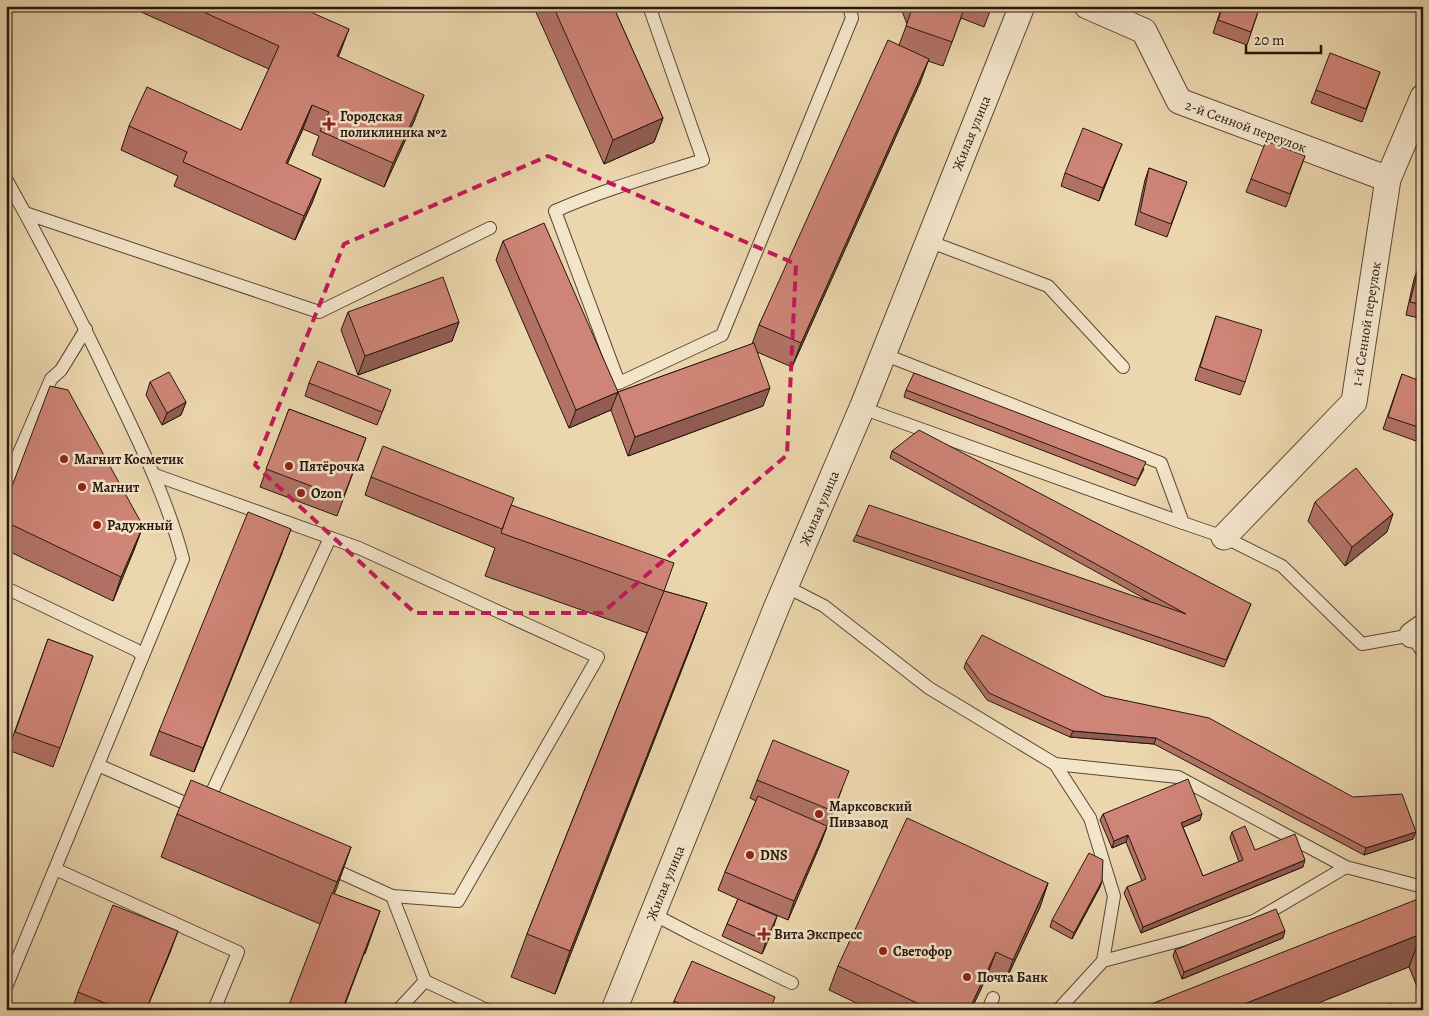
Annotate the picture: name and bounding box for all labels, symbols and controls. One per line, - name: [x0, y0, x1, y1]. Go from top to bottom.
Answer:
- scale bar: [1246, 22, 1322, 54]
- text: 20 m: [1254, 30, 1285, 50]
- street label: Жилая улица: [948, 92, 995, 174]
- street label: 2-й Сенной переулок: [1182, 96, 1309, 157]
- place label: Городская поликлиника №2: [340, 107, 447, 142]
- marker: Городская поликлиника №2: [322, 117, 336, 131]
- street label: 1-й Сенной переулок: [1347, 260, 1386, 388]
- place label: Магнит Косметик: [74, 450, 184, 469]
- marker: Магнит Косметик: [58, 453, 70, 465]
- place label: Пятёрочка: [299, 457, 365, 476]
- marker: Пятёрочка: [283, 460, 295, 472]
- street label: Жилая улица: [795, 467, 844, 549]
- place label: Магнит: [92, 478, 140, 497]
- marker: Магнит: [76, 481, 88, 493]
- place label: Ozon: [311, 484, 342, 503]
- marker: Ozon: [295, 487, 307, 499]
- place label: Радужный: [107, 516, 173, 535]
- marker: Радужный: [91, 519, 103, 531]
- place label: Марксовский Пивзавод: [829, 797, 912, 832]
- marker: Марксовский Пивзавод: [813, 808, 825, 820]
- street label: Жилая улица: [642, 842, 689, 924]
- place label: DNS: [760, 846, 787, 865]
- marker: DNS: [744, 849, 756, 861]
- place label: Вита Экспресс: [774, 925, 862, 944]
- marker: Вита Экспресс: [758, 928, 770, 940]
- place label: Светофор: [893, 942, 952, 961]
- marker: Светофор: [877, 945, 889, 957]
- place label: Почта Банк: [977, 968, 1048, 987]
- marker: Почта Банк: [961, 971, 973, 983]

